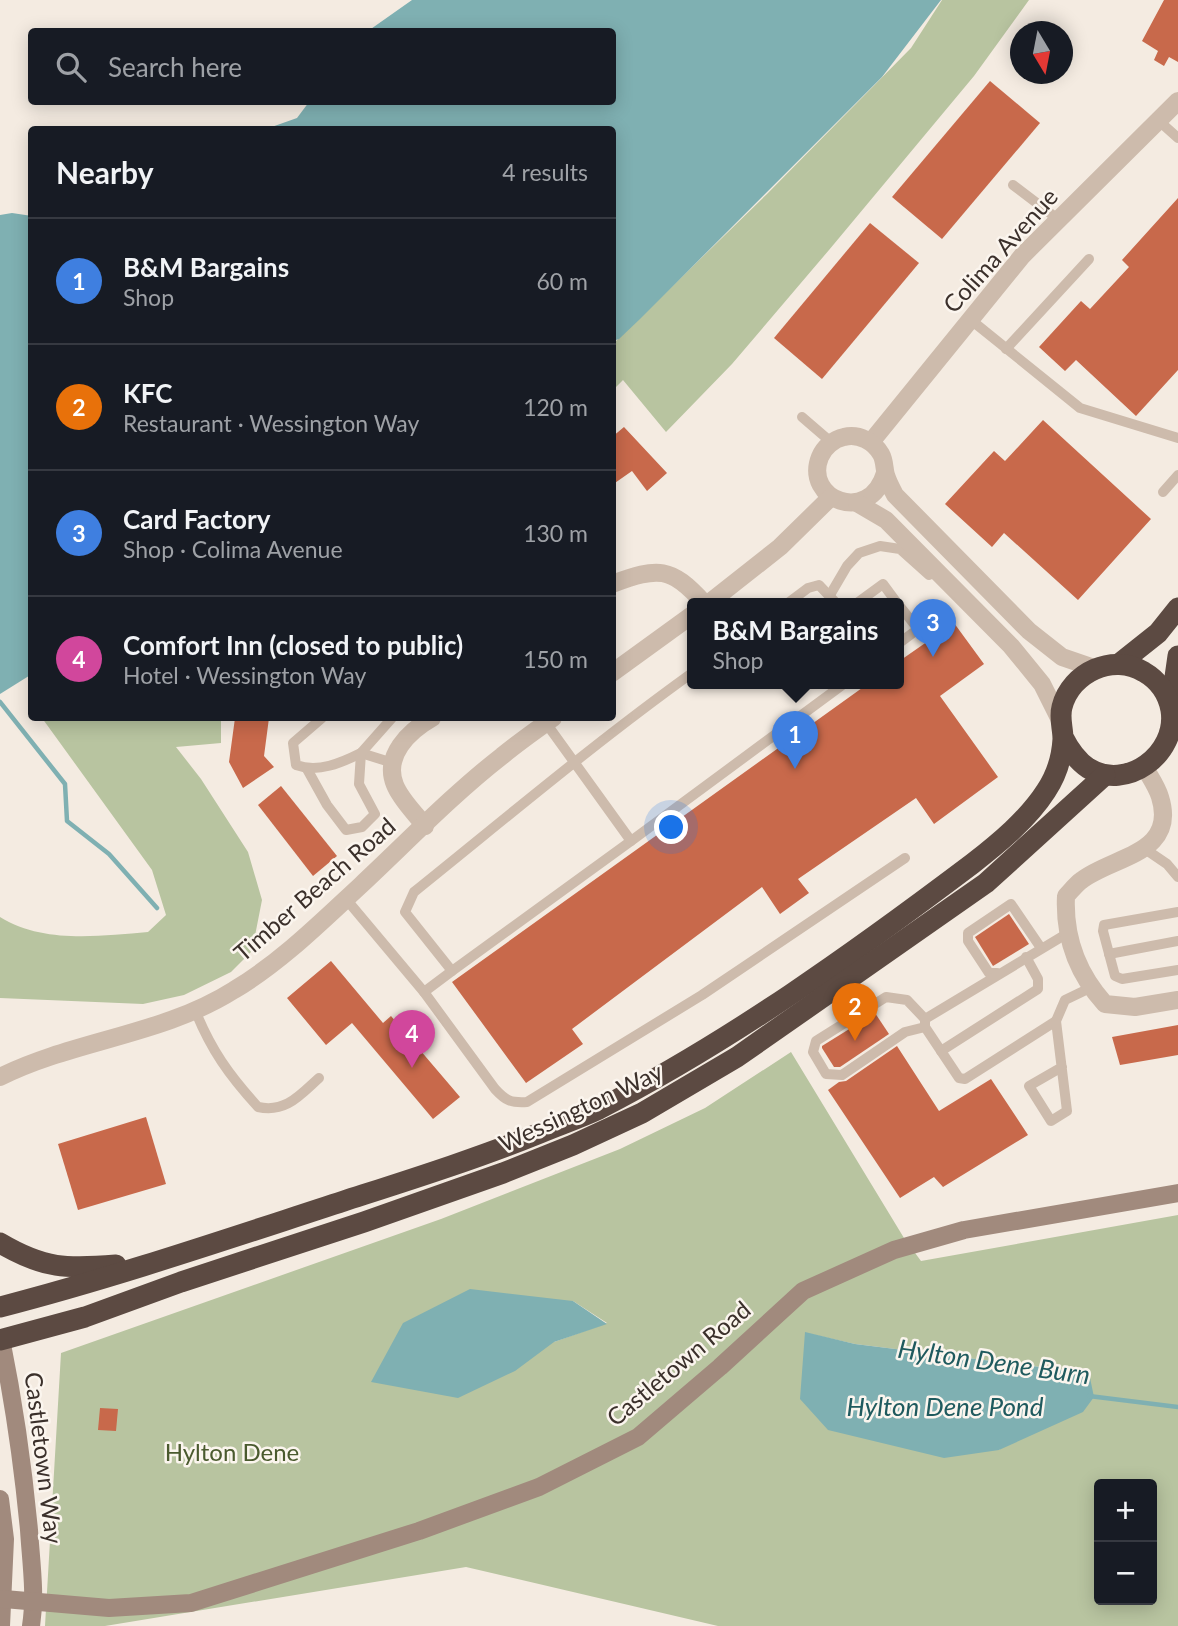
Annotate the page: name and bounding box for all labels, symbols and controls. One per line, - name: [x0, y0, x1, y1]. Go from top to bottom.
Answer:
- north arrow: [1010, 21, 1073, 84]
- search box: [28, 28, 616, 105]
- icon: search: [52, 48, 90, 86]
- text: Search here: [108, 51, 242, 83]
- text: Nearby: [56, 154, 154, 190]
- text: 4 results: [502, 158, 588, 186]
- street label: Colima Avenue: [936, 182, 1063, 318]
- text: B&M Bargains: [123, 251, 289, 283]
- text: 1: [72, 267, 86, 295]
- text: 60 m: [537, 267, 588, 295]
- text: Shop: [123, 283, 174, 311]
- text: KFC: [123, 377, 173, 409]
- text: 2: [72, 393, 86, 421]
- text: 120 m: [523, 393, 588, 421]
- text: Restaurant · Wessington Way: [123, 409, 419, 437]
- text: Card Factory: [123, 503, 270, 535]
- text: 3: [72, 519, 86, 547]
- text: 130 m: [523, 519, 588, 547]
- text: Shop · Colima Avenue: [123, 535, 343, 563]
- popup: [687, 598, 904, 689]
- pin: 3: [910, 599, 956, 657]
- text: B&M Bargains: [712, 614, 879, 646]
- text: Comfort Inn (closed to public): [123, 629, 463, 661]
- text: 4: [72, 645, 86, 673]
- text: 150 m: [523, 645, 588, 673]
- text: Shop: [712, 646, 764, 674]
- text: Hotel · Wessington Way: [123, 661, 366, 689]
- pin: 1: [772, 711, 818, 769]
- your location: [654, 810, 688, 844]
- street label: Timber Beach Road: [227, 811, 401, 967]
- pin: 2: [832, 983, 878, 1041]
- pin: 4: [389, 1010, 435, 1068]
- street label: Wessington Way: [494, 1056, 667, 1157]
- street label: Castletown Road: [600, 1294, 756, 1431]
- water label: Hylton Dene Burn: [896, 1332, 1092, 1390]
- street label: Castletown Way: [20, 1370, 69, 1546]
- water label: Hylton Dene Pond: [847, 1390, 1044, 1422]
- park label: Hylton Dene: [165, 1437, 299, 1466]
- map controls: [1094, 1479, 1157, 1605]
- button: +: [1094, 1479, 1157, 1542]
- button: −: [1094, 1542, 1157, 1605]

